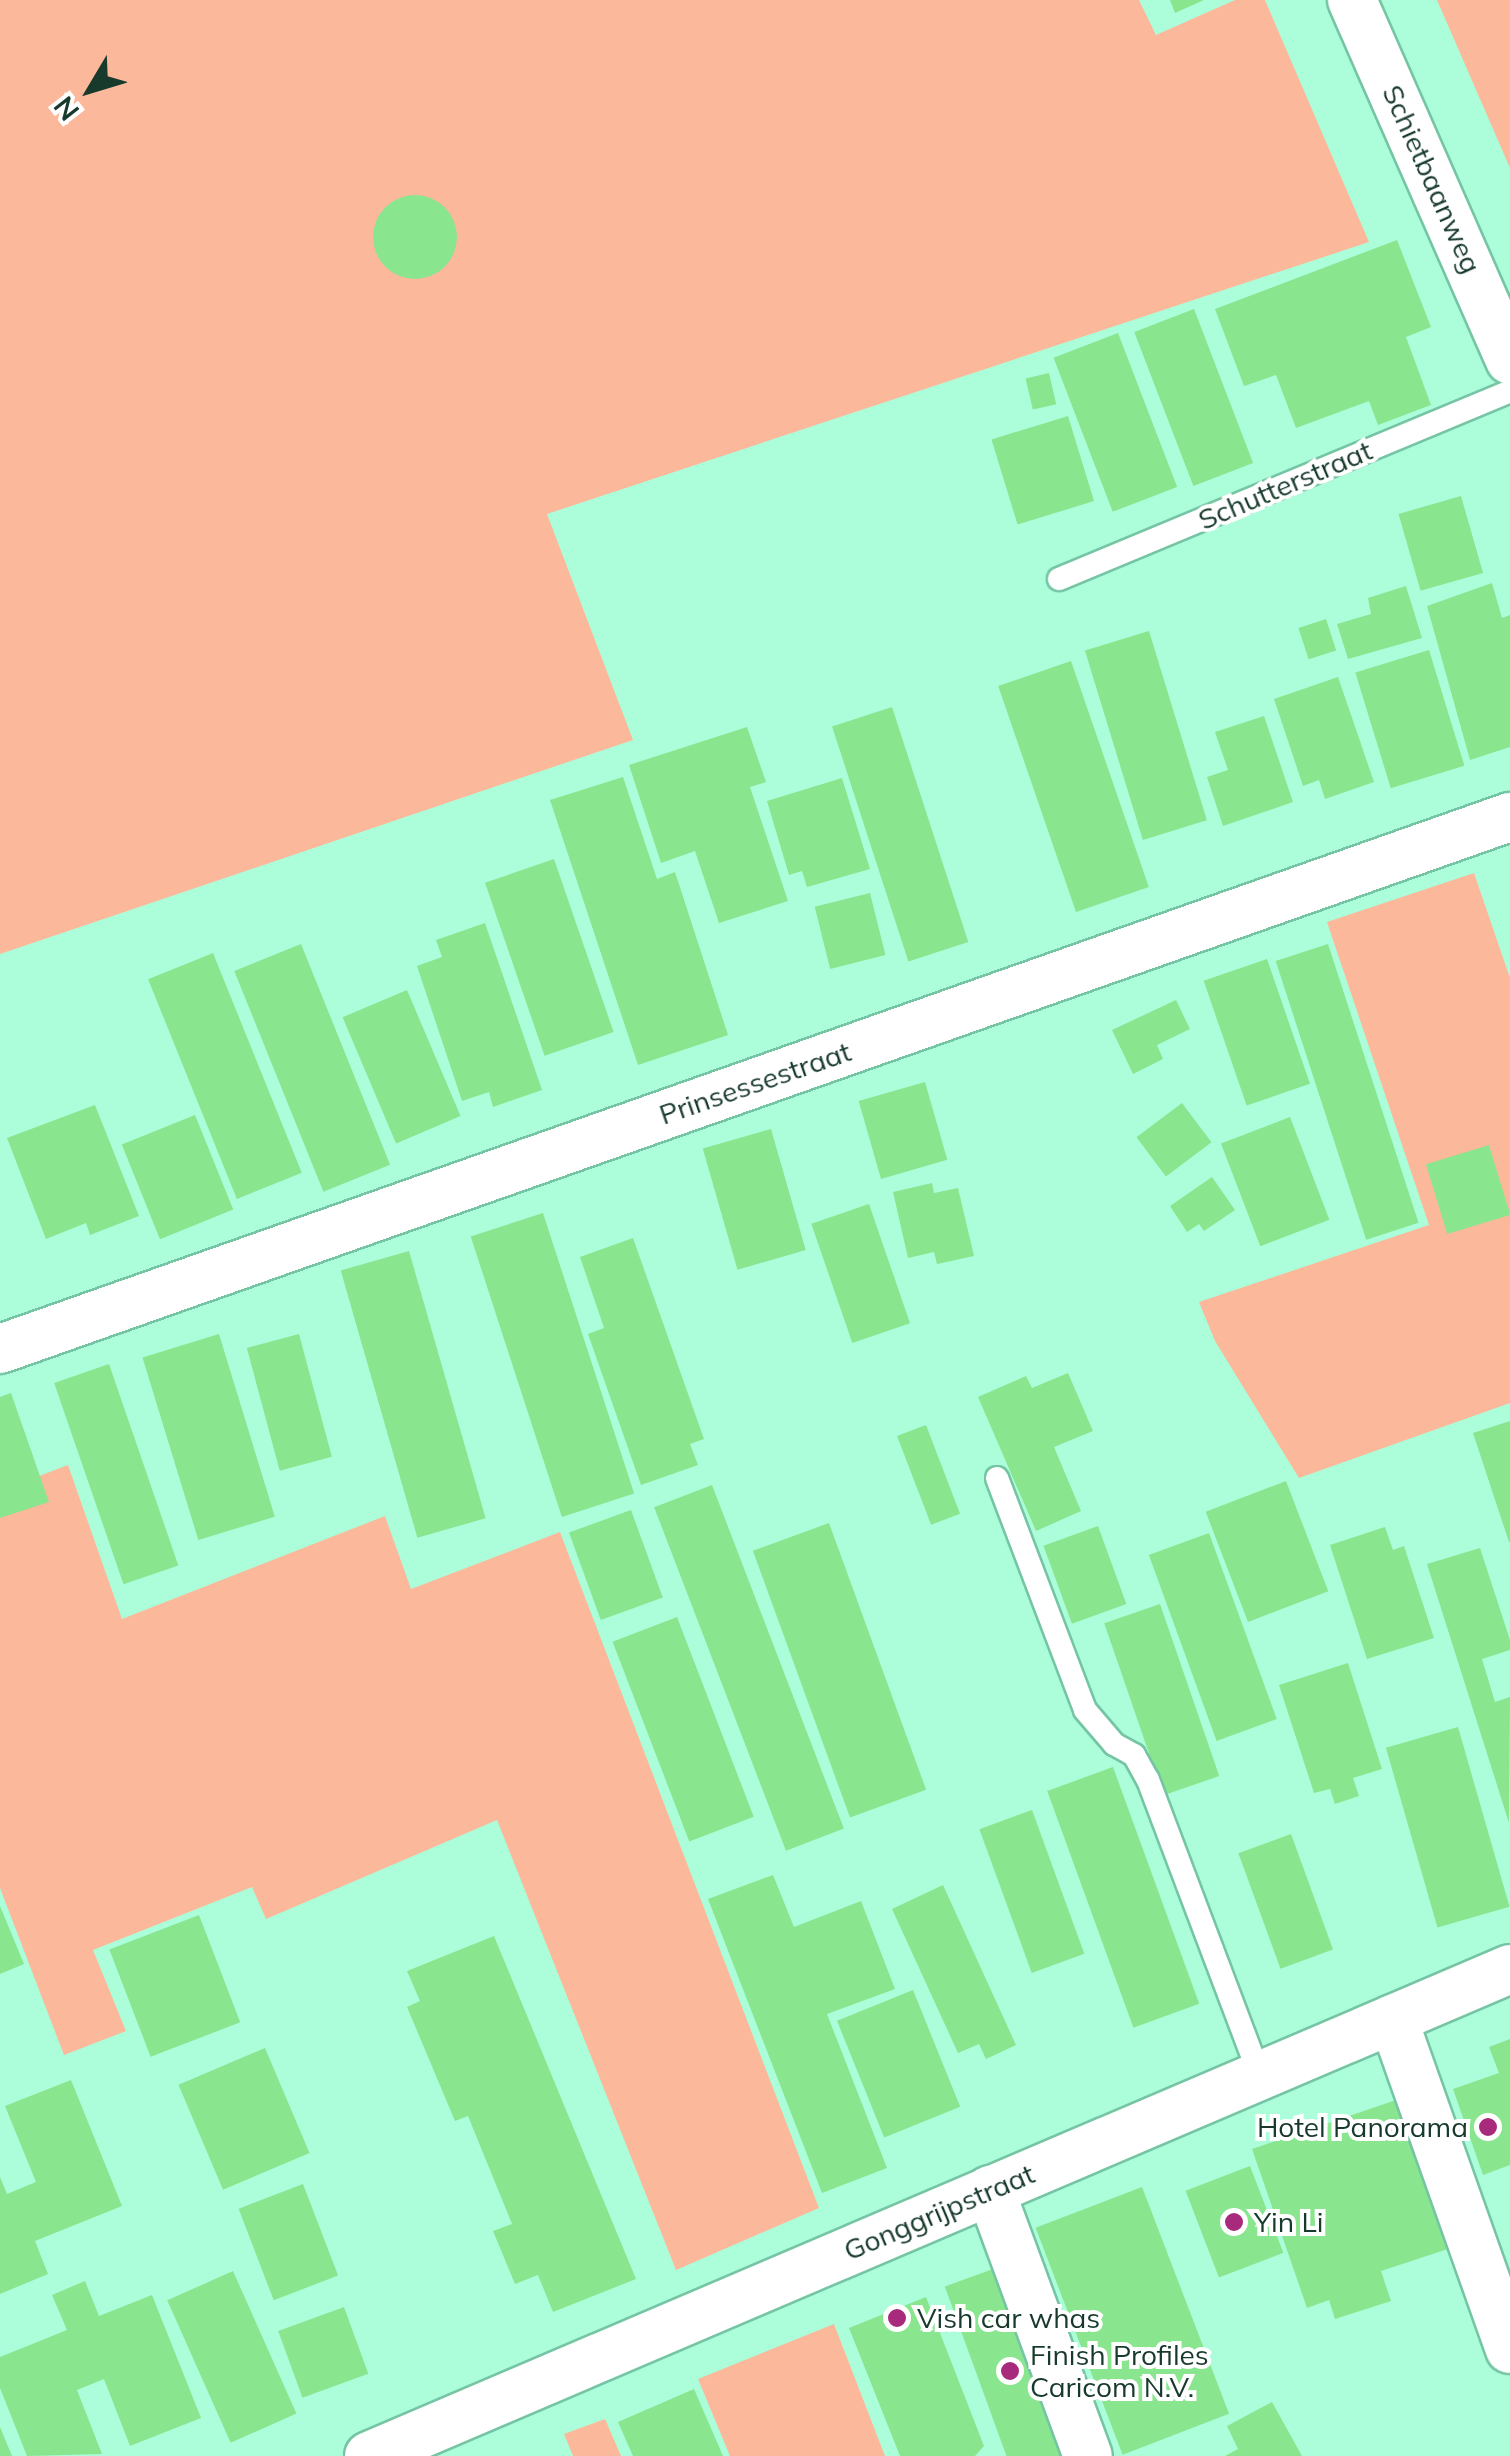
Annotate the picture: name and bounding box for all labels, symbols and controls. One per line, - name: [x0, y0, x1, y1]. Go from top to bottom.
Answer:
- north arrow: [40, 40, 140, 140]
- street label: Schietbaanweg: [1376, 80, 1488, 278]
- text: N: [46, 90, 86, 128]
- street label: Schutterstraat: [1193, 433, 1377, 537]
- street label: Prinsessestraat: [655, 1035, 855, 1131]
- place label: Hotel Panorama: [1257, 2110, 1468, 2144]
- marker: Hotel Panorama: [1477, 2116, 1499, 2138]
- street label: Gonggrijpstraat: [839, 2157, 1039, 2267]
- place label: Yin Li: [1254, 2205, 1323, 2239]
- marker: Yin Li: [1223, 2211, 1245, 2233]
- place label: Vish car whas: [917, 2301, 1100, 2335]
- marker: Vish car whas: [886, 2307, 908, 2329]
- place label: Finish Profiles Caricom N.V.: [1030, 2338, 1209, 2404]
- marker: Finish Profiles Caricom N.V.: [999, 2360, 1021, 2382]

